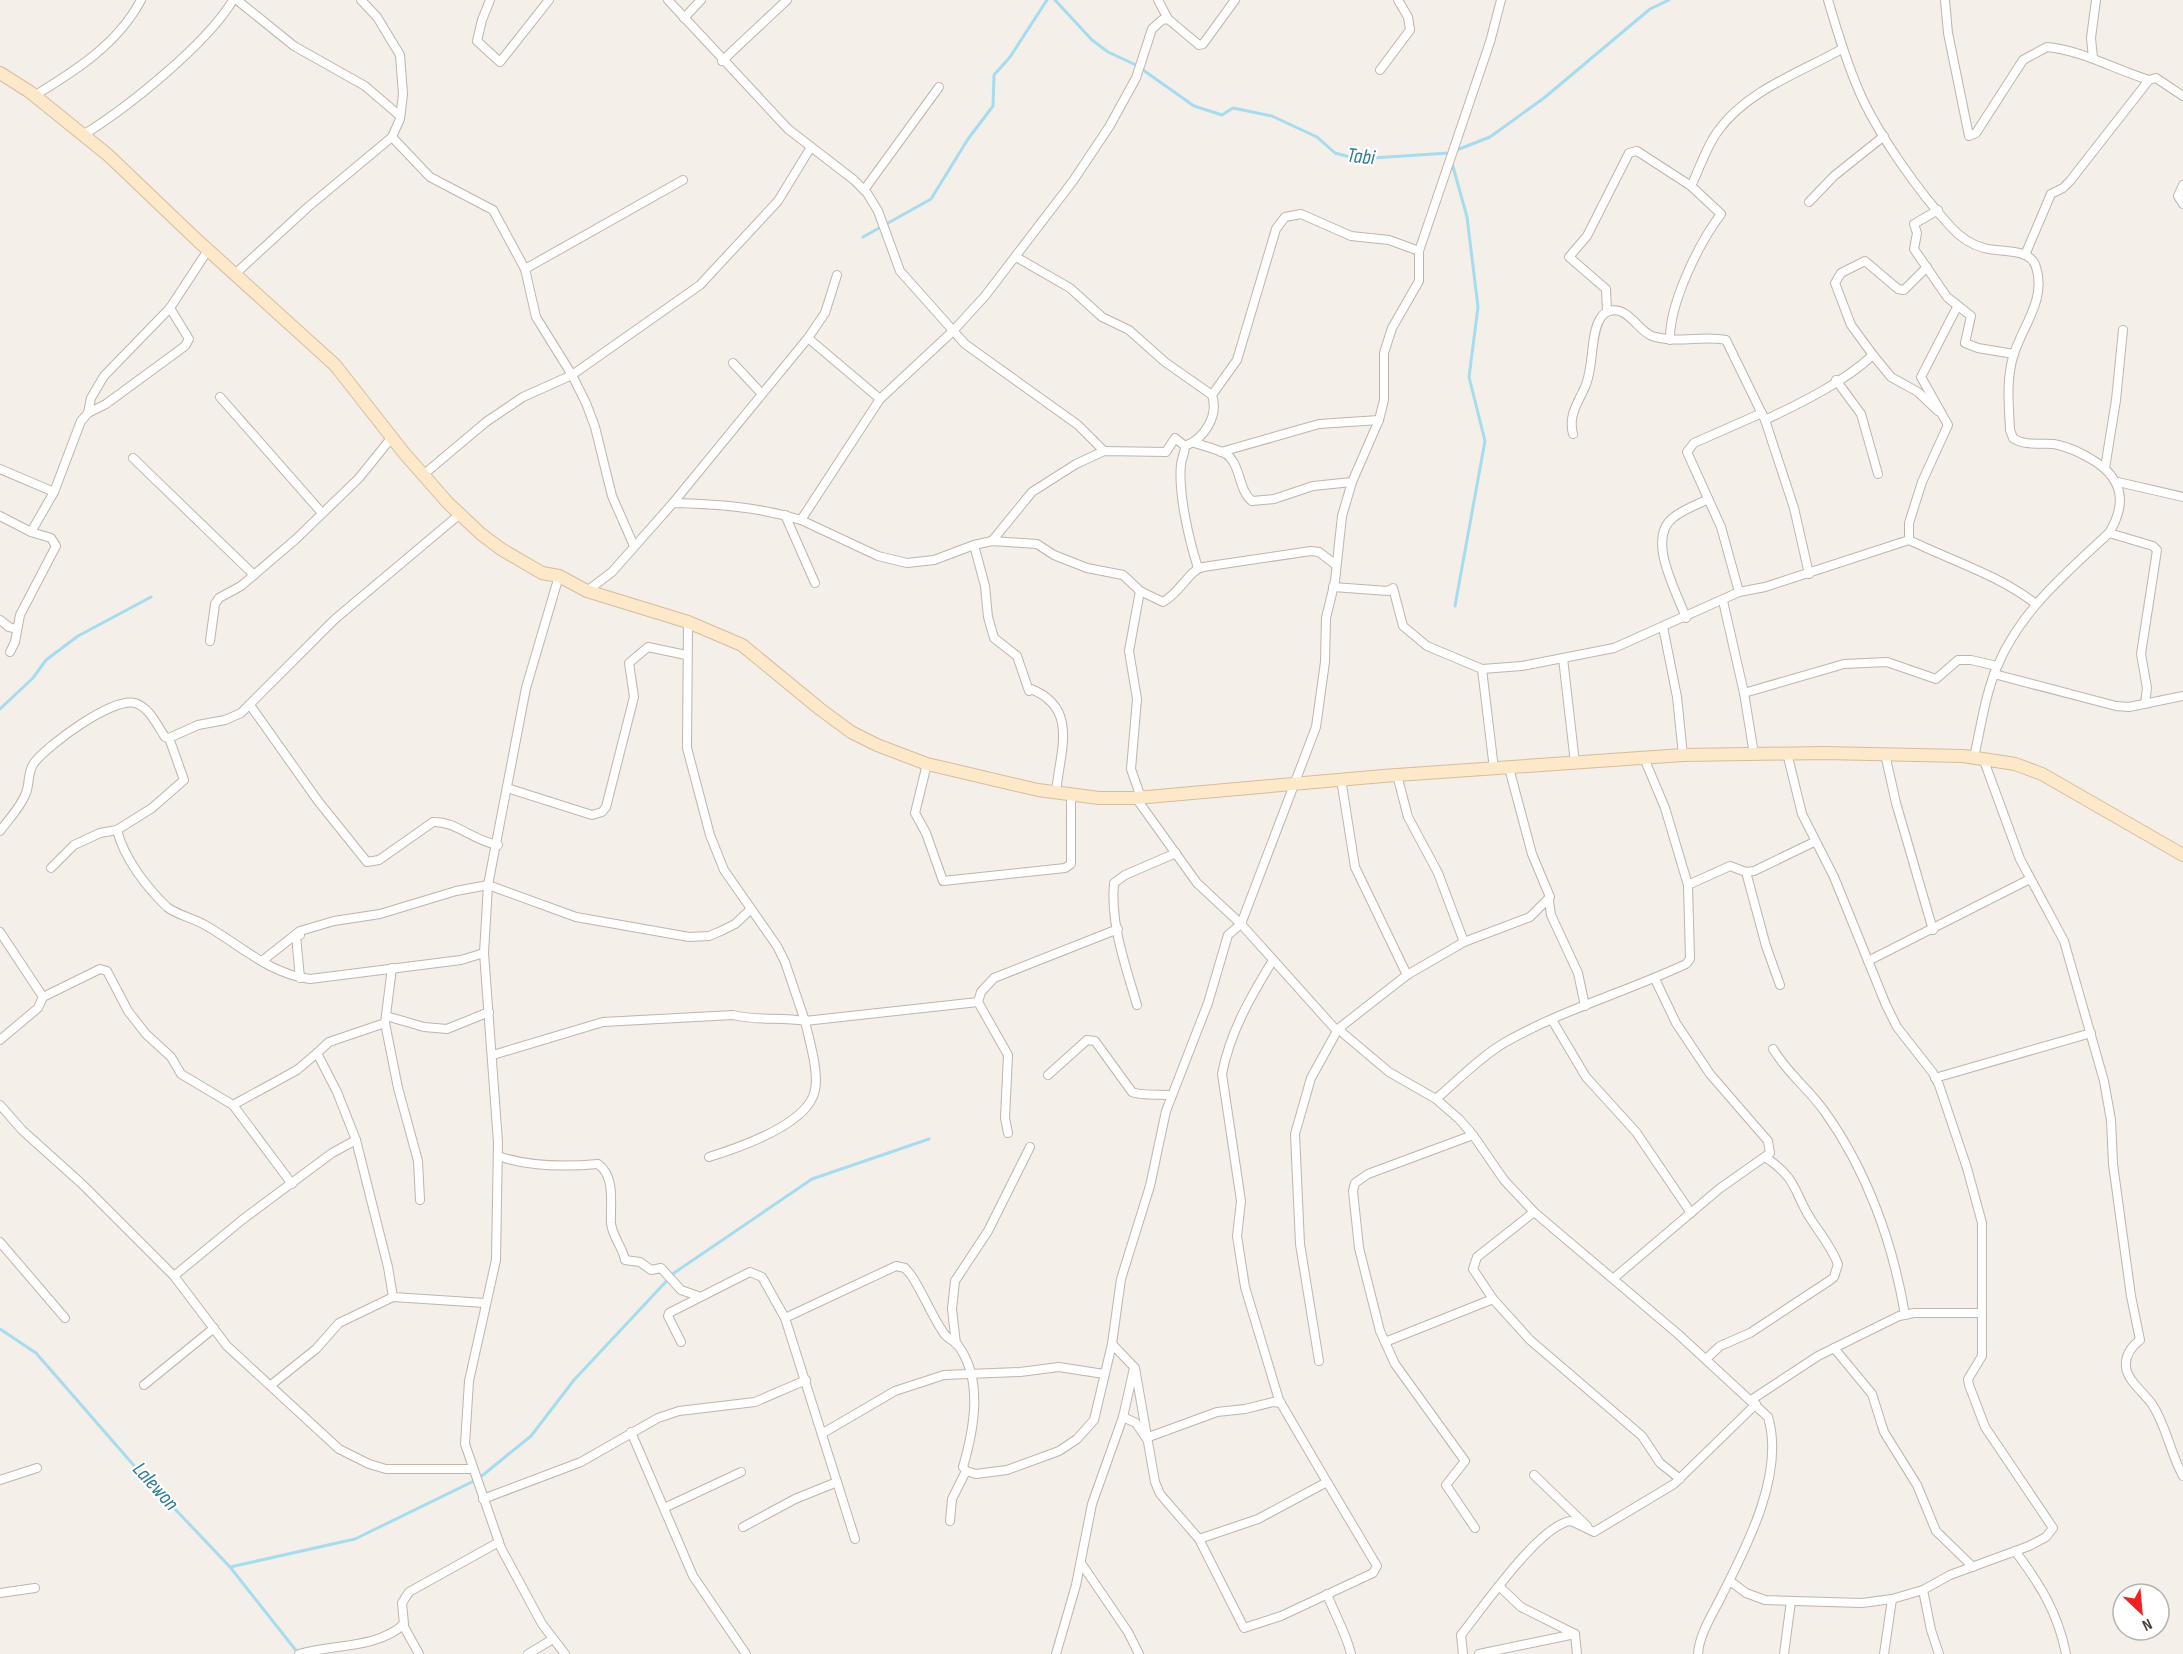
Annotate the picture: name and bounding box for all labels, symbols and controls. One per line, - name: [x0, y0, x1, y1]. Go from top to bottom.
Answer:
- water label: Tabi: [1346, 143, 1377, 171]
- water label: Lalewon: [127, 1457, 184, 1516]
- north arrow: [2111, 1582, 2171, 1642]
- text: N: [2139, 1614, 2155, 1635]

